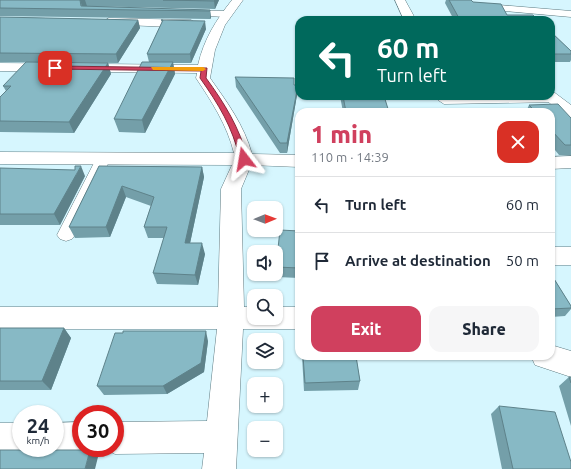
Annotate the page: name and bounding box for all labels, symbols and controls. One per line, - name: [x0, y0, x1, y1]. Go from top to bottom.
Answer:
- icon: left: [311, 32, 363, 84]
- text: 60 m: [377, 32, 439, 63]
- pin: [38, 51, 72, 85]
- icon: arrive: [44, 57, 66, 79]
- text: Turn left: [377, 65, 447, 85]
- text: 1 min: [311, 121, 372, 148]
- button: close: [497, 121, 539, 163]
- position arrow: [223, 138, 265, 180]
- text: 110 m · 14:39: [311, 150, 389, 164]
- icon: left: [311, 194, 333, 216]
- text: Turn left: [345, 196, 406, 213]
- text: 60 m: [506, 196, 539, 213]
- north arrow: [247, 201, 283, 237]
- map controls: [247, 201, 283, 457]
- button: sound: [247, 245, 283, 281]
- icon: arrive: [311, 250, 333, 272]
- text: Arrive at destination: [345, 252, 491, 269]
- text: 50 m: [506, 252, 539, 269]
- button: search: [247, 289, 283, 325]
- button: Exit: [311, 306, 421, 352]
- button: Share: [429, 306, 539, 352]
- button: layers: [247, 333, 283, 369]
- button: +: [247, 377, 283, 413]
- speed limit sign: 30: [72, 405, 124, 457]
- text: 24: [27, 414, 49, 437]
- button: −: [247, 421, 283, 457]
- text: km/h: [26, 435, 50, 446]

